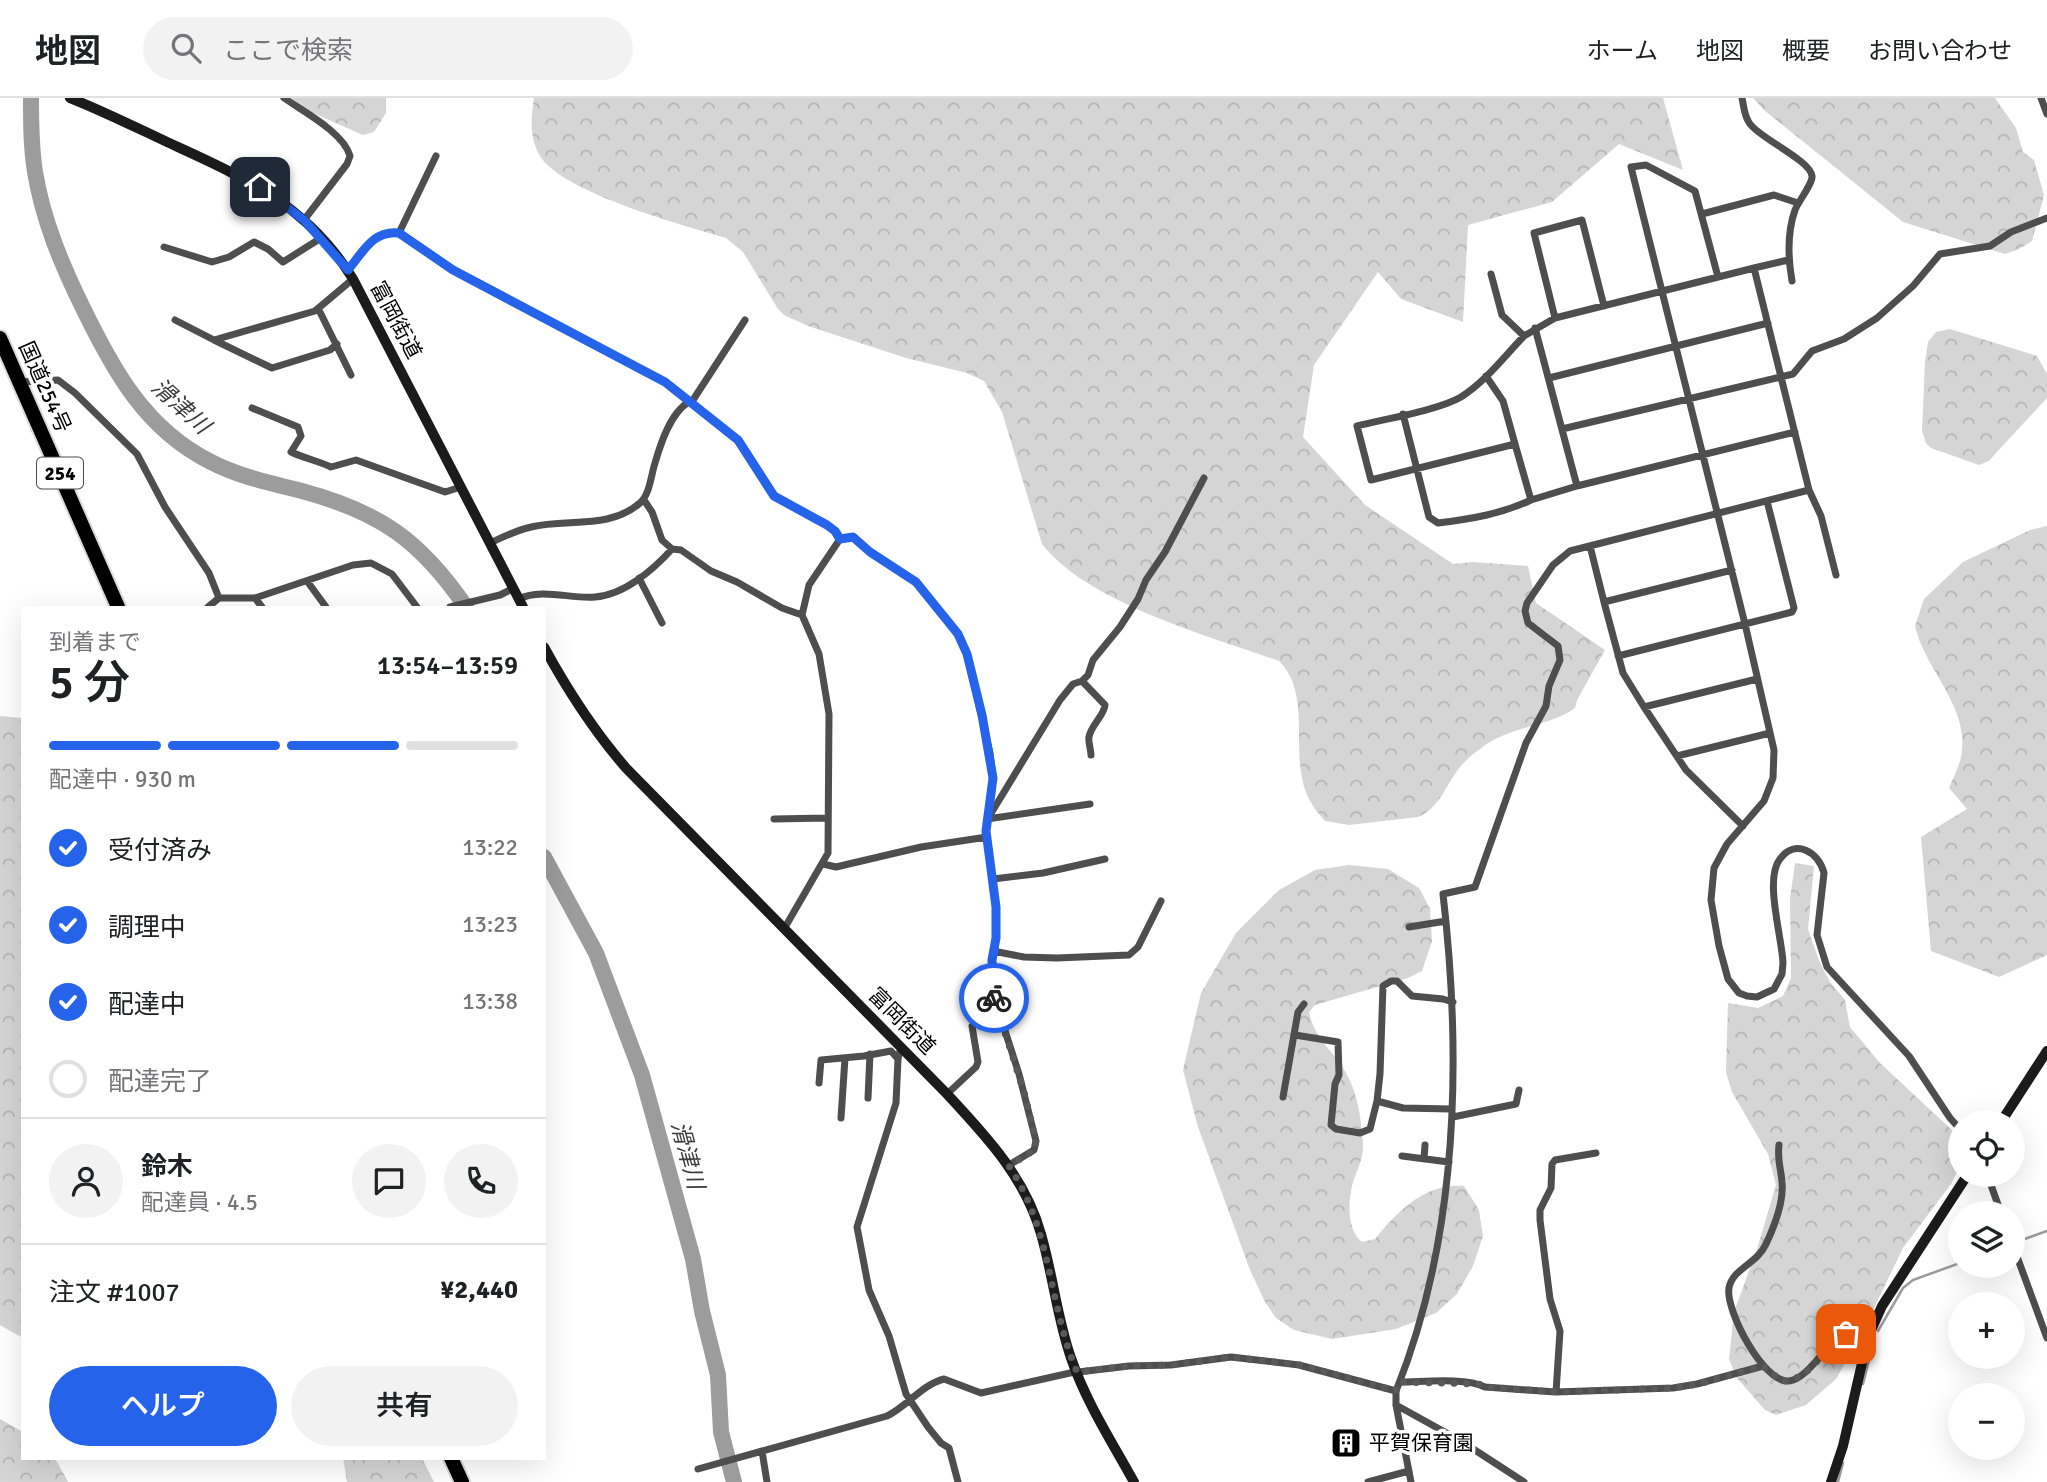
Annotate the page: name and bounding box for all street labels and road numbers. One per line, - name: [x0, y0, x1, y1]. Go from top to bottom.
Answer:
- street label: 富岡街道: [365, 277, 427, 363]
- street label: 国道254号: [13, 337, 77, 437]
- road number: 254: [37, 458, 83, 488]
- street label: 富岡街道: [863, 982, 941, 1060]

